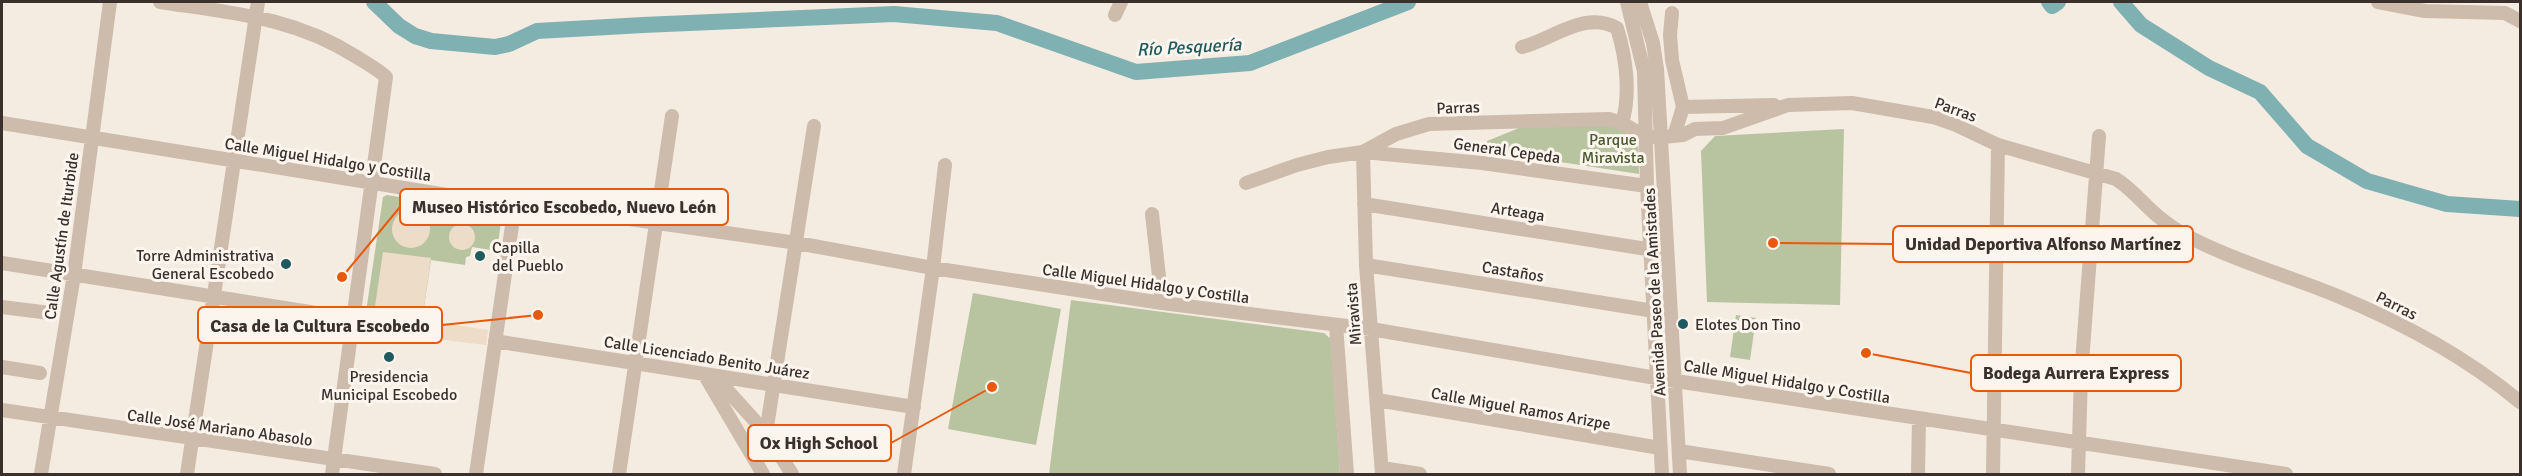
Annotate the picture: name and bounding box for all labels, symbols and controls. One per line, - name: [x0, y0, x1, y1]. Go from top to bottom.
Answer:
- water label: Río Pesquería: [1136, 33, 1243, 61]
- street label: Parras: [1932, 93, 1980, 127]
- street label: Parras: [1436, 97, 1480, 119]
- park label: Parque Miravista: [1581, 130, 1645, 168]
- street label: Calle Miguel Hidalgo y Costilla: [223, 134, 433, 186]
- street label: General Cepeda: [1452, 134, 1562, 168]
- street label: Calle Agustín de Iturbide: [40, 151, 84, 321]
- street label: Avenida Paseo de la Amistades: [1640, 187, 1670, 397]
- callout: Museo Histórico Escobedo, Nuevo León: [400, 189, 728, 225]
- text: Museo Histórico Escobedo, Nuevo León: [412, 196, 716, 218]
- street label: Arteaga: [1490, 198, 1546, 226]
- callout: Unidad Deportiva Alfonso Martínez: [1893, 226, 2193, 262]
- text: Unidad Deportiva Alfonso Martínez: [1905, 233, 2181, 255]
- place label: Capilla del Pueblo: [492, 238, 564, 276]
- place label: Torre Administrativa General Escobedo: [136, 246, 274, 284]
- marker: Capilla del Pueblo: [473, 249, 487, 263]
- marker: Torre Administrativa General Escobedo: [279, 257, 293, 271]
- street label: Castaños: [1480, 257, 1545, 287]
- street label: Calle Miguel Hidalgo y Costilla: [1041, 260, 1251, 308]
- street label: Miravista: [1342, 282, 1366, 346]
- street label: Parras: [2373, 287, 2421, 325]
- callout: Casa de la Cultura Escobedo: [198, 307, 442, 343]
- text: Casa de la Cultura Escobedo: [210, 315, 430, 337]
- place label: Elotes Don Tino: [1695, 315, 1801, 335]
- marker: Elotes Don Tino: [1676, 317, 1690, 331]
- street label: Calle Licenciado Benito Juárez: [603, 332, 811, 384]
- marker: Presidencia Municipal Escobedo: [382, 350, 396, 364]
- callout: Bodega Aurrera Express: [1971, 355, 2181, 391]
- street label: Calle Miguel Hidalgo y Costilla: [1682, 356, 1892, 408]
- text: Bodega Aurrera Express: [1983, 362, 2169, 384]
- place label: Presidencia Municipal Escobedo: [321, 367, 457, 405]
- street label: Calle Miguel Ramos Arizpe: [1429, 383, 1612, 435]
- street label: Calle José Mariano Abasolo: [126, 405, 314, 451]
- callout: Ox High School: [748, 425, 891, 461]
- text: Ox High School: [760, 432, 878, 454]

